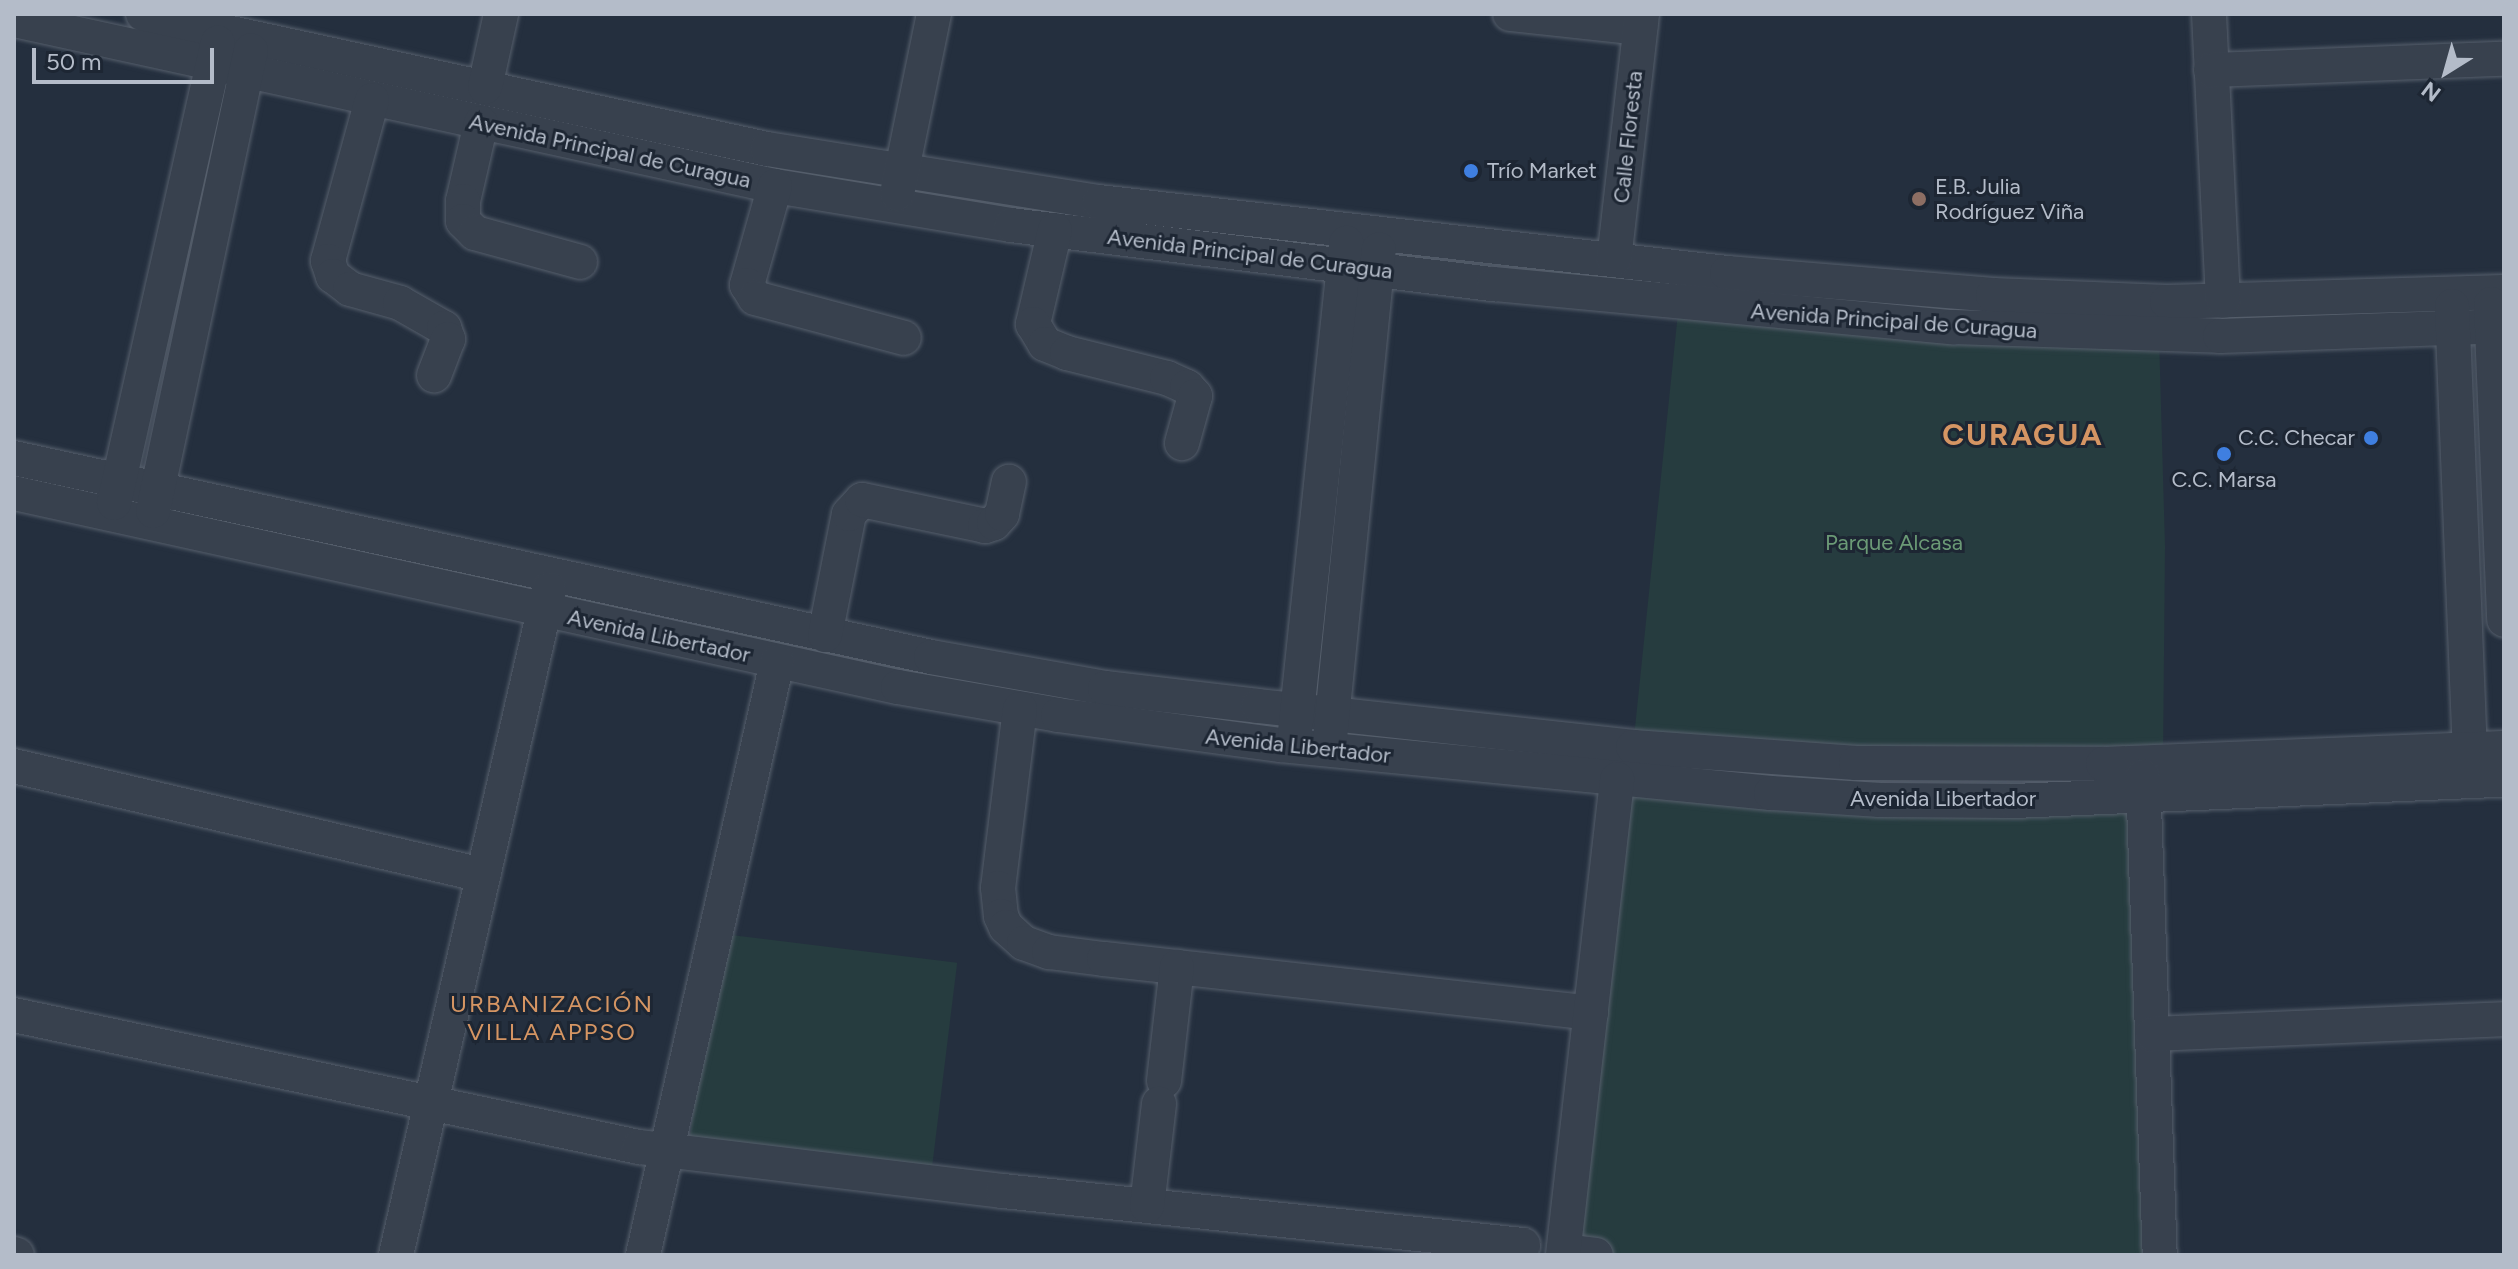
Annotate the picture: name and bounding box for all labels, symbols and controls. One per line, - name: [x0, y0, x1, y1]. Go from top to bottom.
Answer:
- scale bar: [36, 32, 218, 82]
- north arrow: [2406, 32, 2486, 112]
- text: 50 m: [46, 47, 102, 76]
- street label: Calle Floresta: [1608, 70, 1648, 204]
- text: N: [2416, 76, 2446, 107]
- street label: Avenida Principal de Curagua: [467, 108, 753, 194]
- place label: Trío Market: [1487, 158, 1597, 184]
- marker: Trío Market: [1462, 162, 1480, 180]
- place label: E.B. Julia Rodríguez Viña: [1935, 173, 2084, 224]
- marker: E.B. Julia Rodríguez Viña: [1910, 190, 1928, 208]
- street label: Avenida Principal de Curagua: [1106, 223, 1394, 285]
- street label: Avenida Principal de Curagua: [1750, 298, 2038, 344]
- district label: CURAGUA: [1942, 417, 2104, 453]
- place label: C.C. Checar: [2238, 425, 2355, 451]
- marker: C.C. Checar: [2362, 429, 2380, 447]
- marker: C.C. Marsa: [2215, 445, 2233, 463]
- place label: C.C. Marsa: [2171, 467, 2277, 493]
- park label: Parque Alcasa: [1825, 530, 1963, 556]
- street label: Avenida Libertador: [565, 604, 753, 668]
- street label: Avenida Libertador: [1204, 723, 1392, 769]
- street label: Avenida Libertador: [1850, 786, 2036, 812]
- district label: URBANIZACIÓN VILLA APPSO: [450, 990, 654, 1046]

